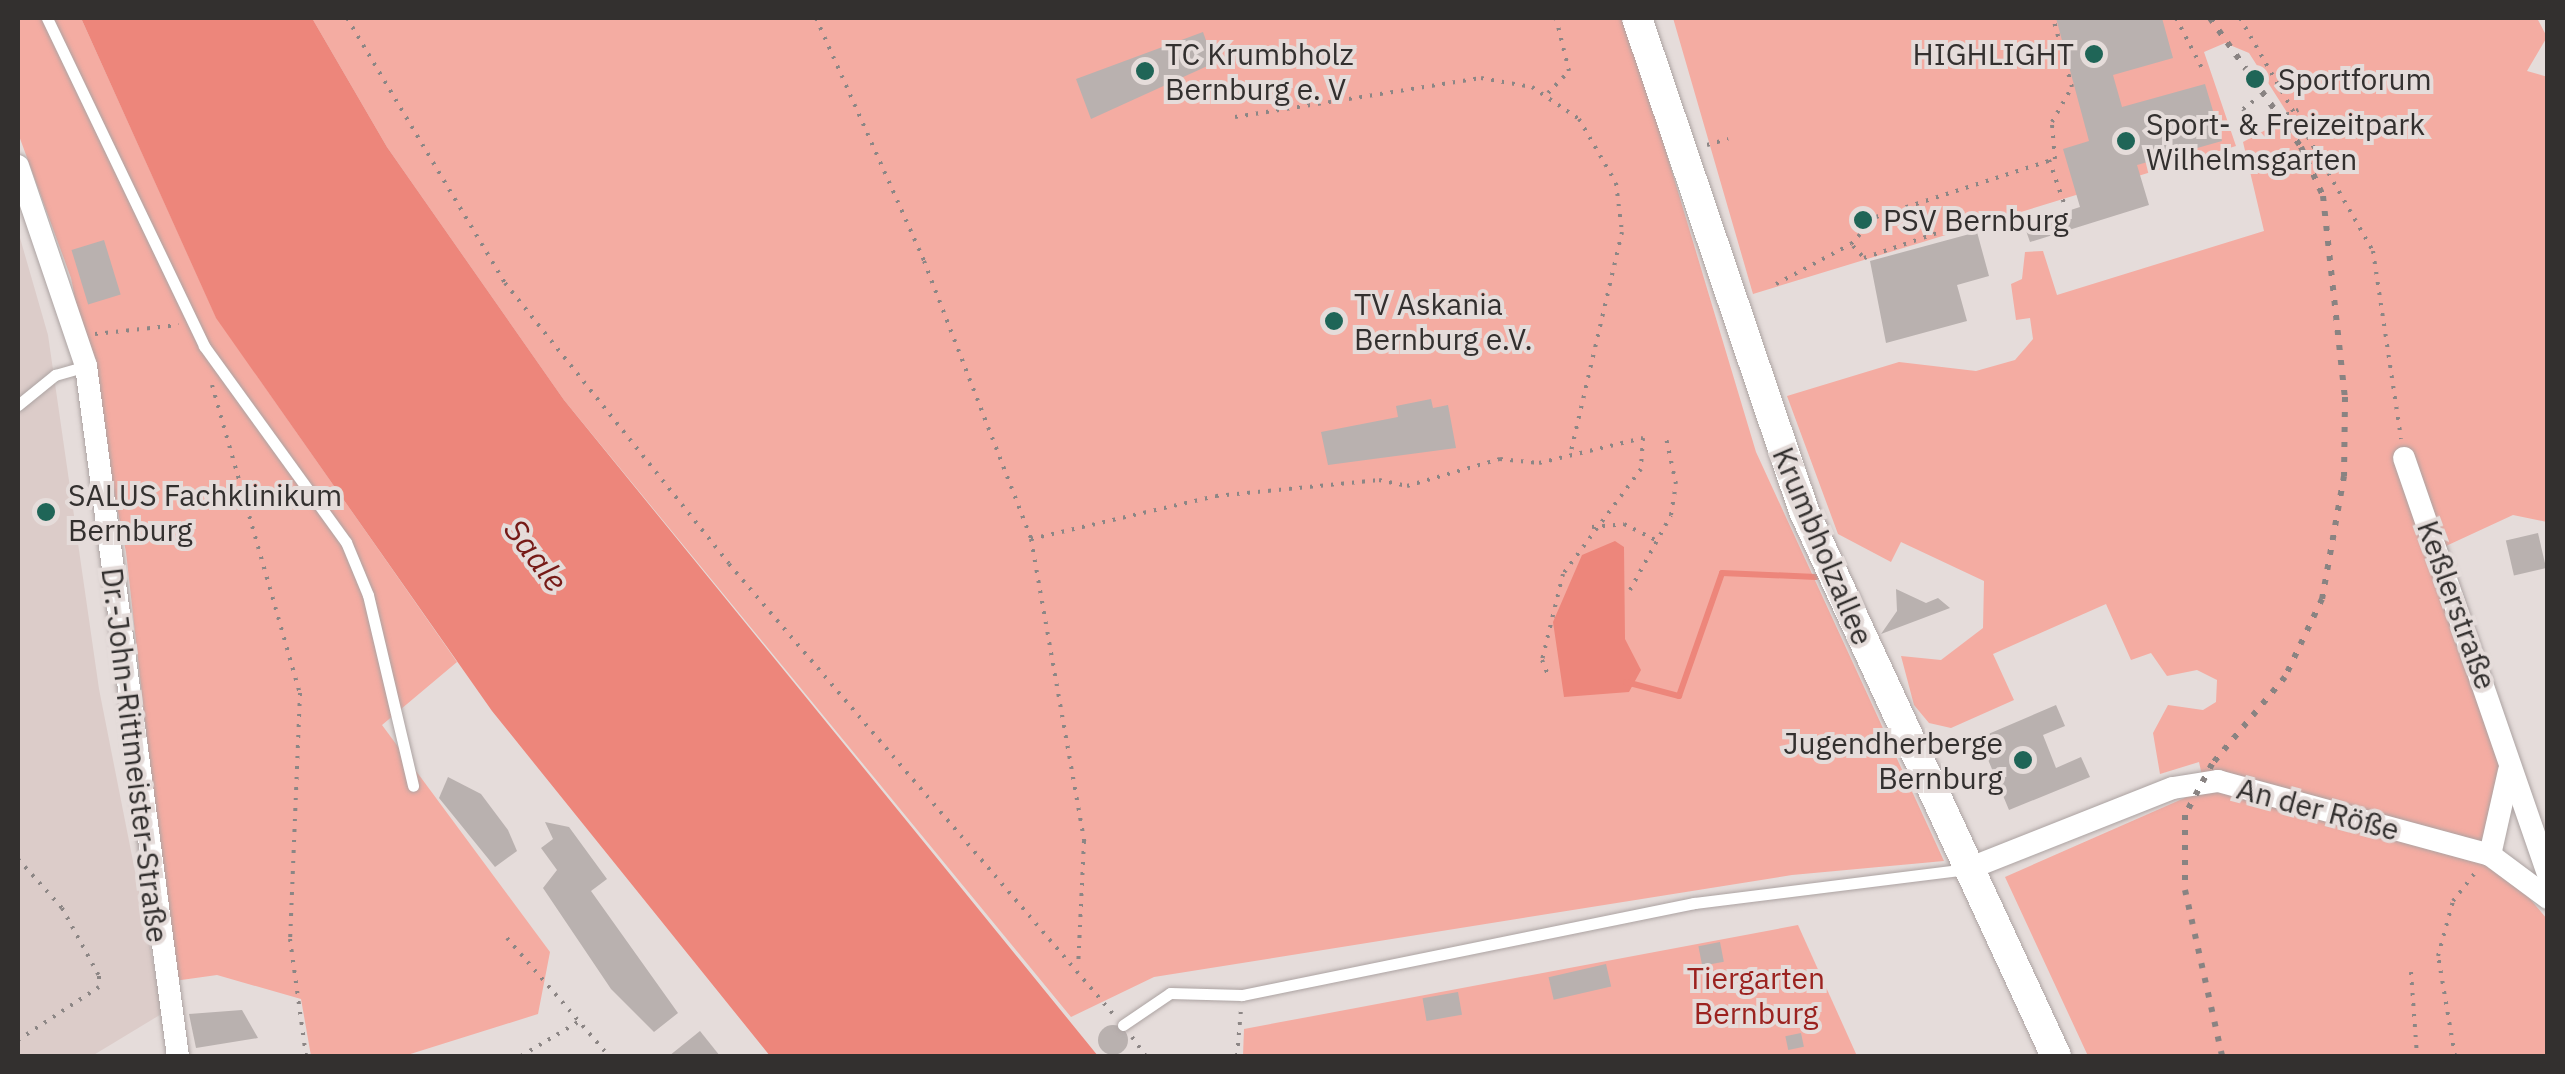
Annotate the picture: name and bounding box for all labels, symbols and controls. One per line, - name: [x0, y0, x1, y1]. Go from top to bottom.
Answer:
- place label: TC Krumbholz Bernburg e. V: [1165, 36, 1354, 106]
- place label: HIGHLIGHT: [1912, 36, 2074, 72]
- marker: HIGHLIGHT: [2083, 43, 2105, 65]
- marker: TC Krumbholz Bernburg e. V: [1134, 60, 1156, 82]
- place label: Sportforum: [2278, 61, 2432, 97]
- marker: Sportforum: [2242, 66, 2268, 92]
- place label: Sport- & Freizeitpark Wilhelmsgarten: [2146, 106, 2425, 176]
- marker: Sport- & Freizeitpark Wilhelmsgarten: [2115, 130, 2137, 152]
- place label: PSV Bernburg: [1883, 202, 2069, 238]
- marker: PSV Bernburg: [1852, 209, 1874, 231]
- place label: TV Askania Bernburg e.V.: [1354, 286, 1533, 356]
- marker: TV Askania Bernburg e.V.: [1323, 310, 1345, 332]
- street label: Krumbholzallee: [1765, 442, 1881, 650]
- place label: SALUS Fachklinikum Bernburg: [68, 477, 342, 548]
- marker: SALUS Fachklinikum Bernburg: [33, 499, 59, 525]
- water label: Saale: [496, 511, 576, 599]
- street label: Keßlerstraße: [2410, 516, 2504, 694]
- street label: Dr.-John-Rittmeister-Straße: [94, 566, 176, 944]
- place label: Jugendherberge Bernburg: [1783, 725, 2003, 796]
- marker: Jugendherberge Bernburg: [2012, 749, 2034, 771]
- street label: An der Röße: [2233, 770, 2403, 848]
- park label: Tiergarten Bernburg: [1687, 960, 1825, 1030]

